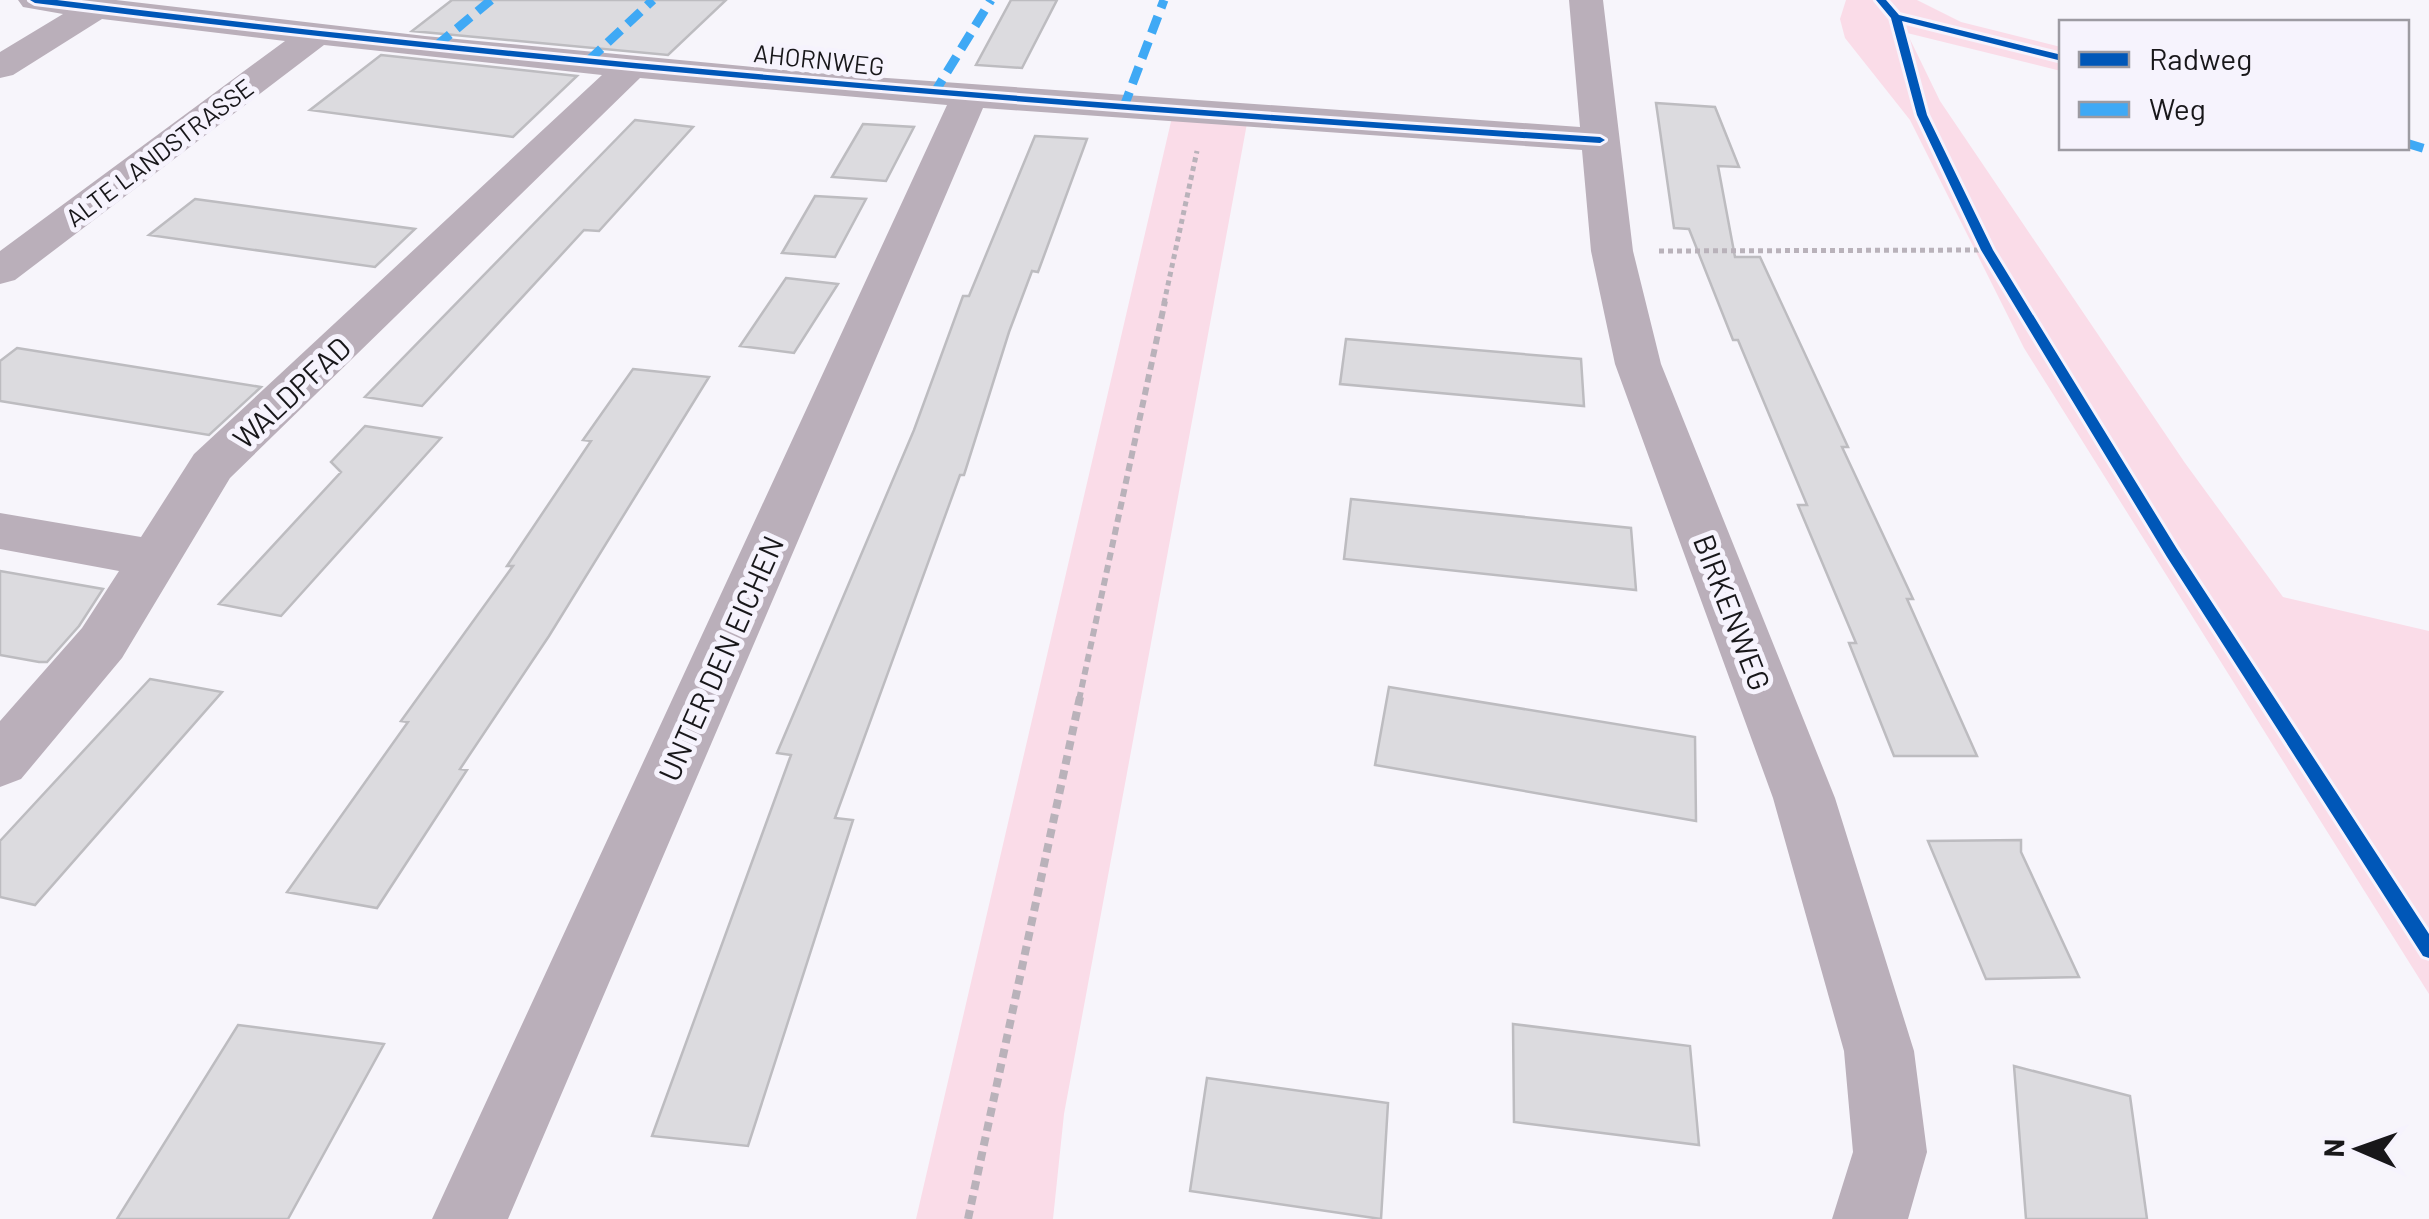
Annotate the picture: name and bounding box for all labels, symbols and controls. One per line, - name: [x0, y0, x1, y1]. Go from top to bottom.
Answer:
- legend: [2059, 20, 2409, 150]
- street label: AHORNWEG: [752, 37, 886, 81]
- text: Radweg: [2149, 40, 2252, 76]
- street label: ALTE LANDSTRASSE: [59, 72, 259, 232]
- text: Weg: [2149, 90, 2206, 126]
- street label: WALDPFAD: [225, 329, 357, 455]
- street label: BIRKENWEG: [1687, 529, 1779, 695]
- street label: UNTER DEN EICHEN: [650, 530, 790, 786]
- north arrow: [2309, 1099, 2409, 1199]
- text: N: [2316, 1138, 2350, 1158]

